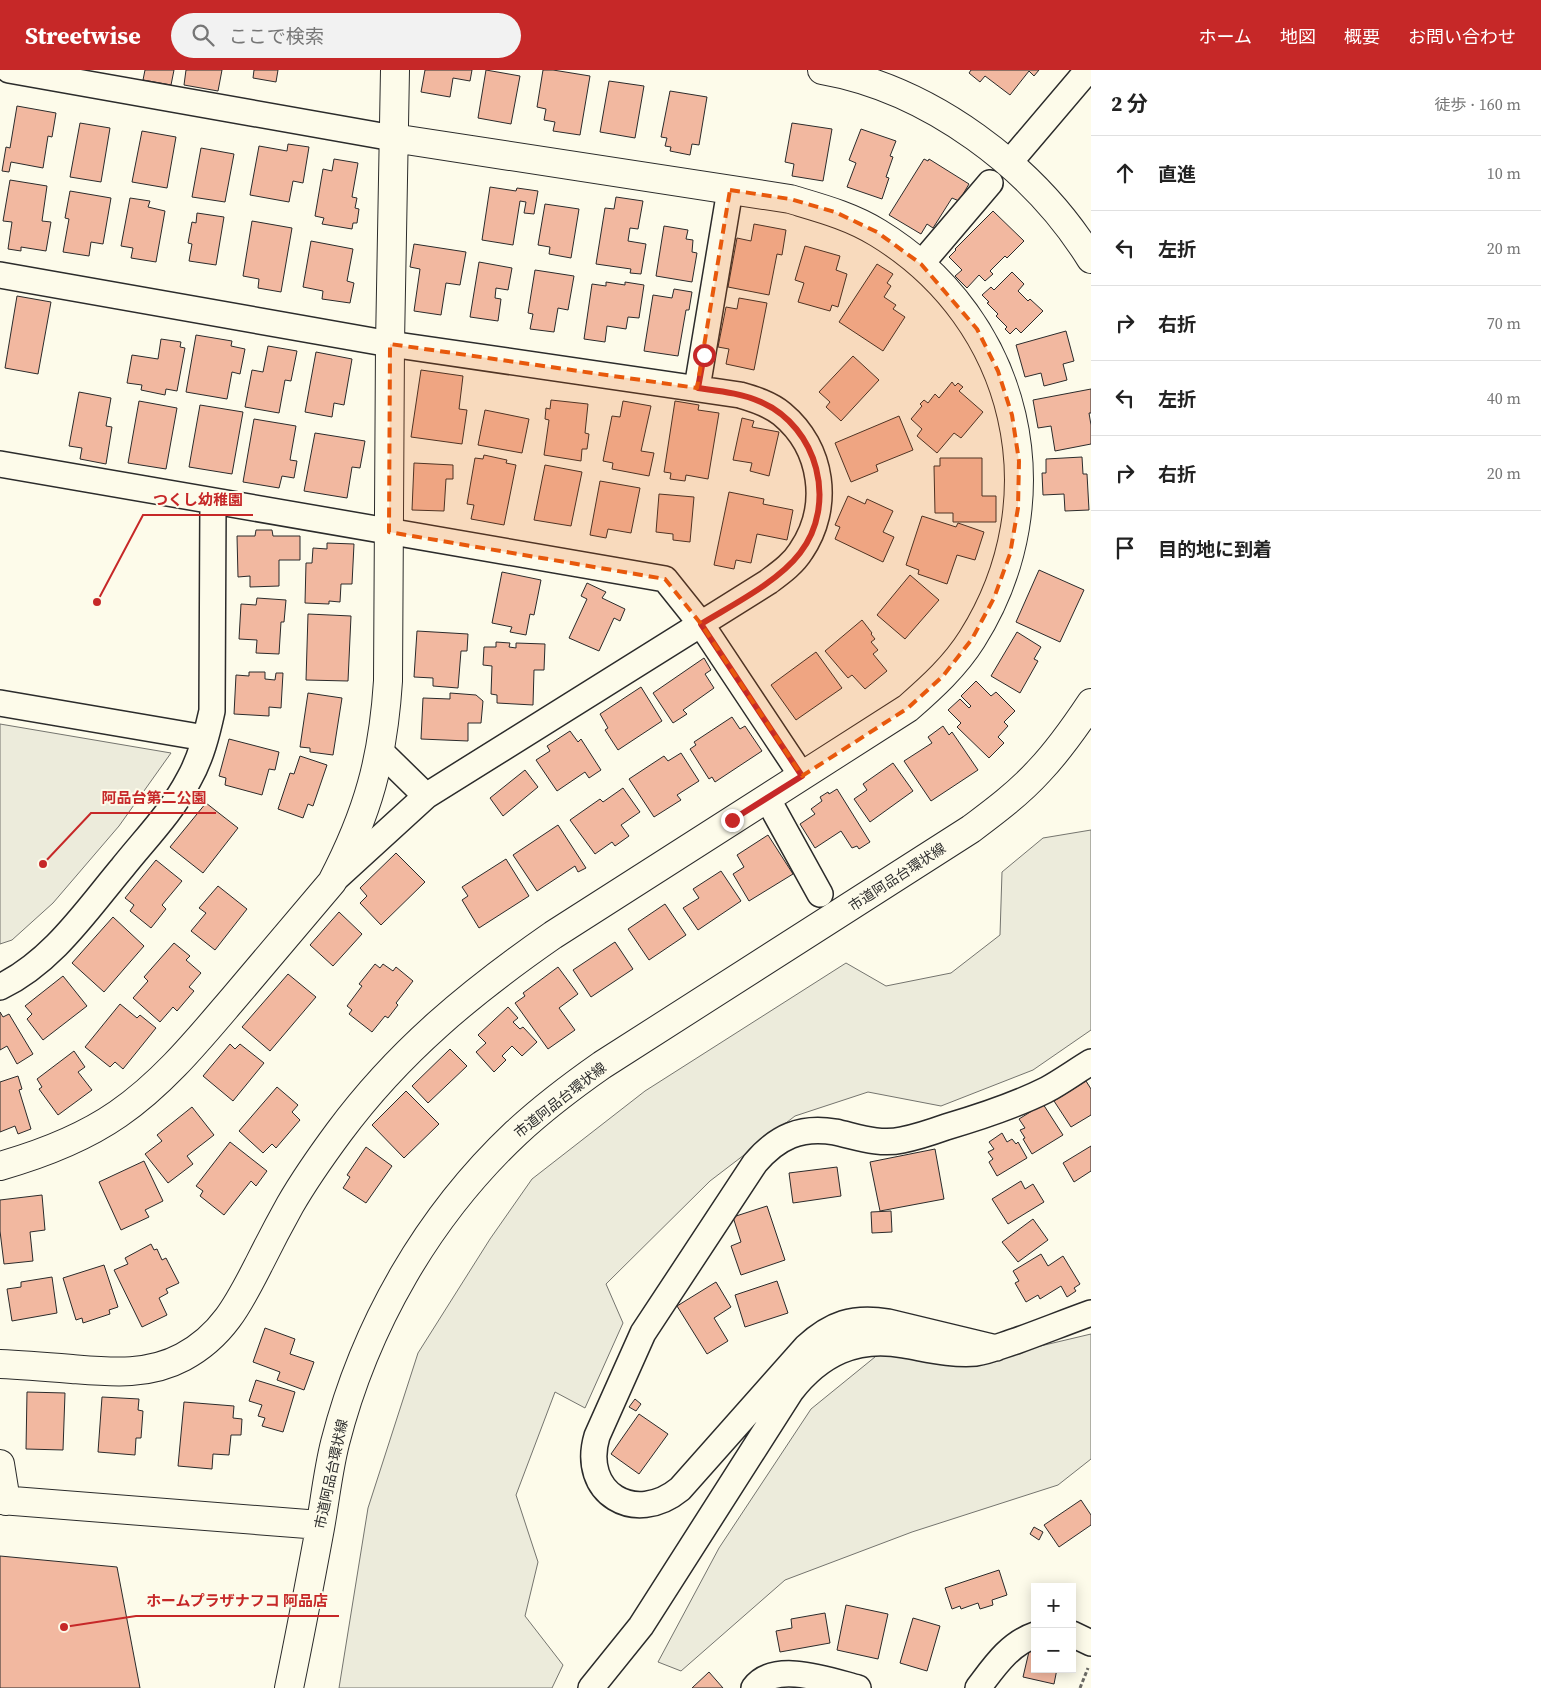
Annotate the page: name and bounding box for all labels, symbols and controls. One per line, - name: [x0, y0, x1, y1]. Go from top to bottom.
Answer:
- search box: [171, 13, 521, 58]
- text: Streetwise: [25, 19, 141, 52]
- icon: search: [189, 21, 217, 49]
- text: ここで検索: [229, 23, 324, 49]
- text: ホーム: [1199, 24, 1252, 49]
- text: 地図: [1280, 24, 1316, 49]
- text: 概要: [1344, 24, 1380, 49]
- text: お問い合わせ: [1408, 24, 1516, 49]
- text: 2 分: [1111, 89, 1148, 118]
- text: 徒歩 · 160 m: [1435, 93, 1521, 115]
- icon: ahead: [1111, 159, 1139, 187]
- text: 直進: [1158, 161, 1196, 187]
- text: 10 m: [1487, 162, 1521, 184]
- icon: left: [1111, 234, 1139, 262]
- text: 左折: [1158, 236, 1196, 262]
- text: 20 m: [1487, 237, 1521, 259]
- icon: right: [1111, 309, 1139, 337]
- text: 右折: [1158, 311, 1196, 337]
- text: 70 m: [1487, 312, 1521, 334]
- route start: [693, 344, 716, 367]
- icon: left: [1111, 384, 1139, 412]
- text: 左折: [1158, 386, 1196, 412]
- text: 40 m: [1487, 387, 1521, 409]
- icon: right: [1111, 459, 1139, 487]
- text: 右折: [1158, 461, 1196, 487]
- text: 20 m: [1487, 462, 1521, 484]
- callout: つくし幼稚園: [143, 485, 253, 515]
- text: つくし幼稚園: [153, 489, 243, 510]
- icon: arrive: [1111, 534, 1139, 562]
- text: 目的地に到着: [1158, 536, 1272, 562]
- callout: 阿品台第二公園: [91, 783, 216, 813]
- text: 阿品台第二公園: [101, 787, 207, 808]
- route end: [721, 809, 744, 832]
- street label: 市道阿品台環状線: [845, 838, 949, 916]
- street label: 市道阿品台環状線: [510, 1058, 610, 1142]
- street label: 市道阿品台環状線: [310, 1417, 352, 1531]
- map controls: [1031, 1583, 1076, 1673]
- button: +: [1031, 1583, 1076, 1628]
- callout: ホームプラザナフコ 阿品店: [136, 1586, 339, 1616]
- text: ホームプラザナフコ 阿品店: [146, 1590, 328, 1611]
- button: −: [1031, 1628, 1076, 1673]

